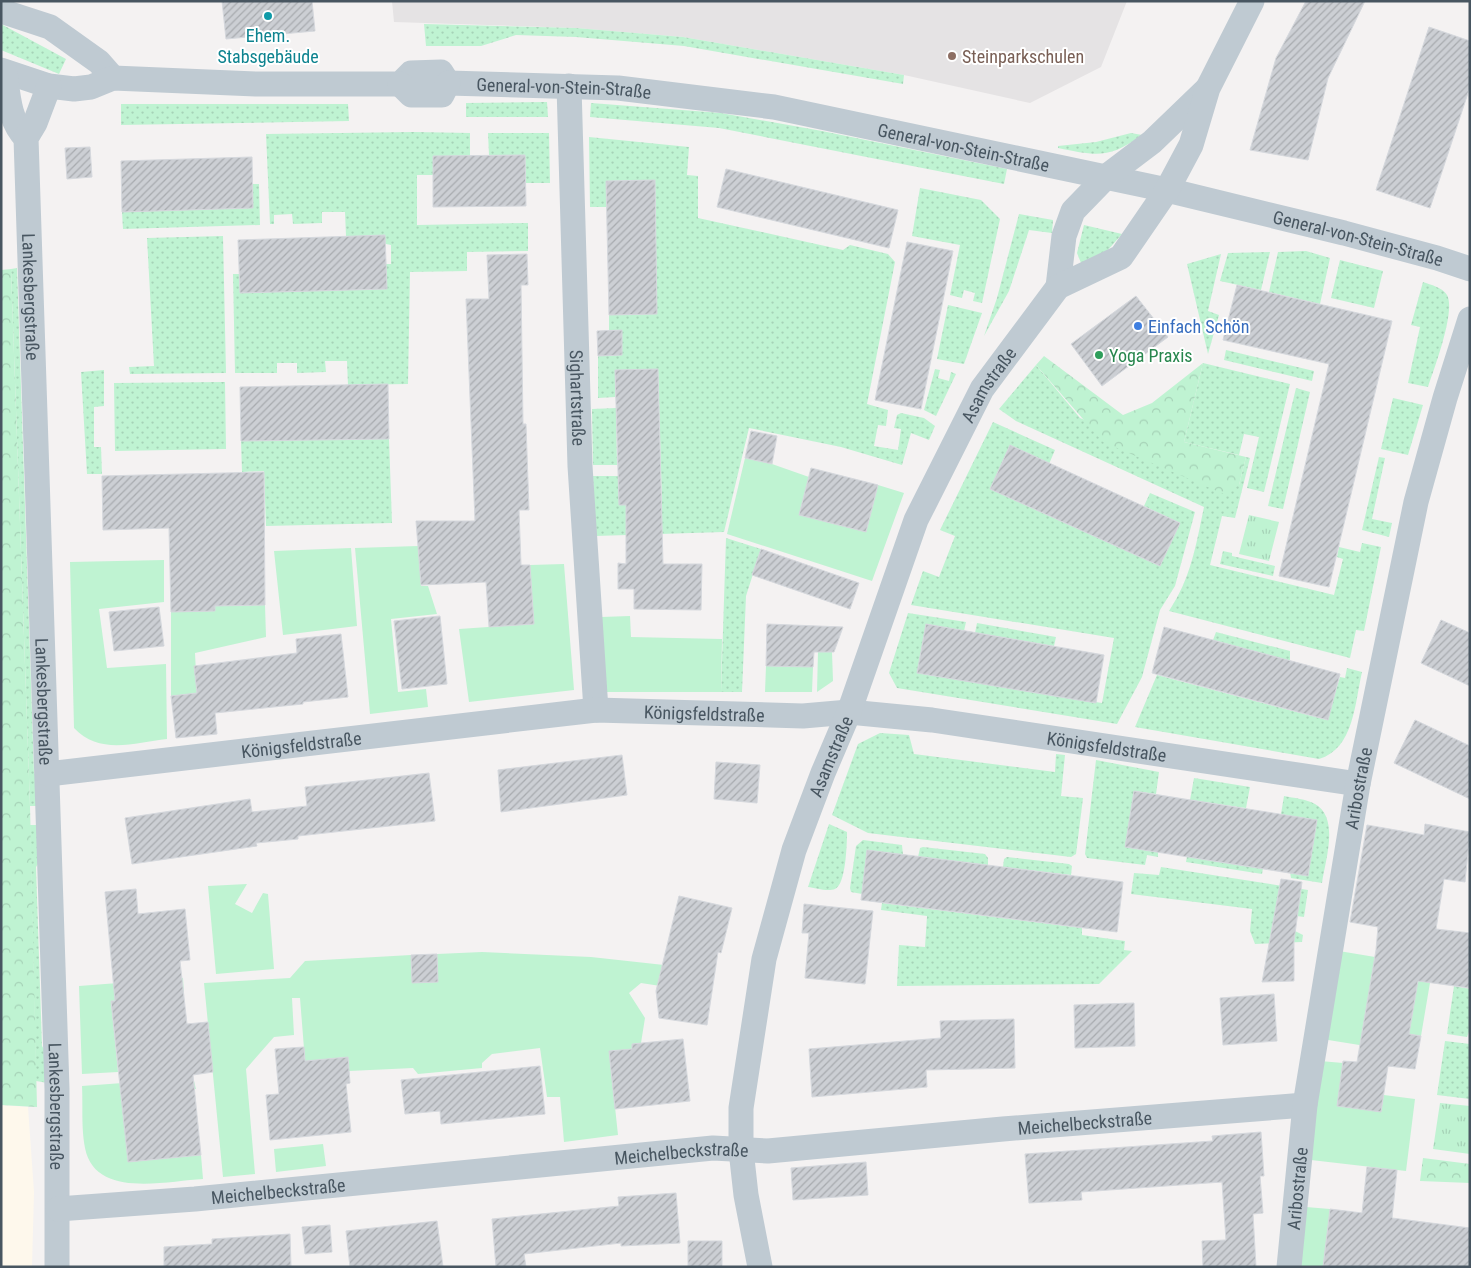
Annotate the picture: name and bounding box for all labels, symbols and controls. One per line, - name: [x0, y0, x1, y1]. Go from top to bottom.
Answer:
- marker: Ehem. Stabsgebäude: [262, 10, 274, 22]
- place label: Ehem. Stabsgebäude: [217, 25, 319, 67]
- place label: Steinparkschulen: [962, 46, 1084, 67]
- marker: Steinparkschulen: [946, 50, 958, 62]
- street label: General-von-Stein-Straße: [476, 73, 653, 102]
- street label: General-von-Stein-Straße: [876, 119, 1051, 175]
- street label: General-von-Stein-Straße: [1271, 206, 1446, 270]
- street label: Lankesbergstraße: [19, 233, 44, 361]
- place label: Einfach Schön: [1148, 316, 1249, 337]
- marker: Einfach Schön: [1132, 320, 1144, 332]
- street label: Asamstraße: [956, 343, 1020, 426]
- place label: Yoga Praxis: [1109, 345, 1193, 366]
- marker: Yoga Praxis: [1093, 349, 1105, 361]
- street label: Sighartstraße: [566, 350, 590, 446]
- street label: Lankesbergstraße: [32, 638, 57, 766]
- street label: Königsfeldstraße: [644, 701, 765, 725]
- street label: Asamstraße: [804, 713, 857, 800]
- street label: Königsfeldstraße: [240, 727, 362, 762]
- street label: Königsfeldstraße: [1045, 727, 1168, 766]
- street label: Aribostraße: [1340, 745, 1376, 831]
- street label: Lankesbergstraße: [45, 1043, 68, 1170]
- street label: Meichelbeckstraße: [1017, 1107, 1153, 1138]
- street label: Meichelbeckstraße: [613, 1137, 749, 1168]
- street label: Aribostraße: [1282, 1146, 1311, 1231]
- street label: Meichelbeckstraße: [210, 1174, 346, 1208]

